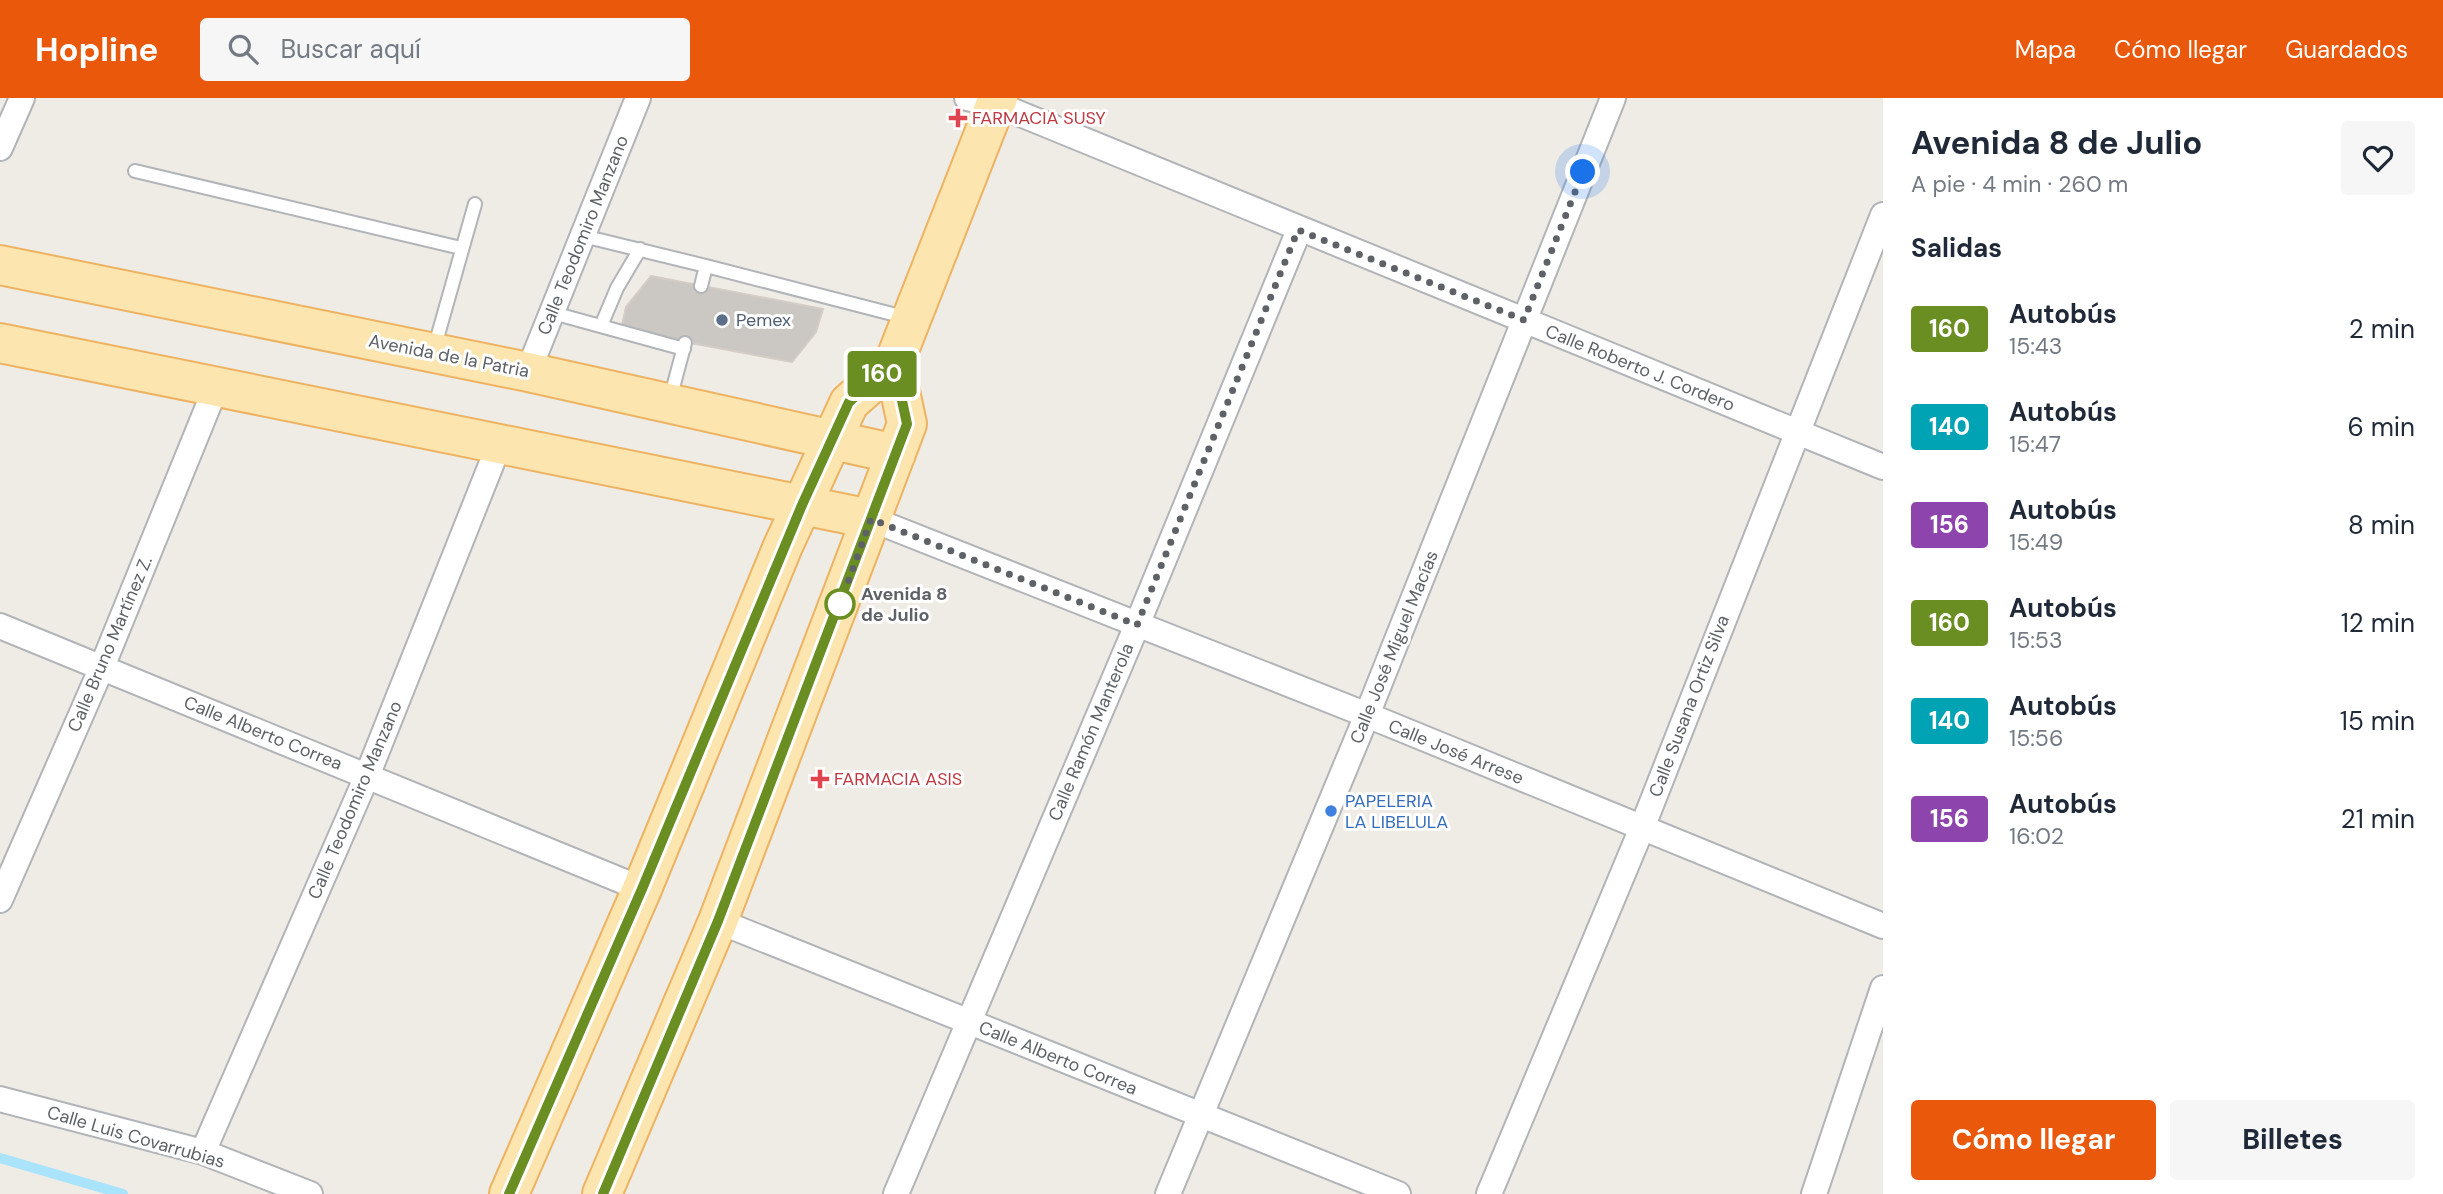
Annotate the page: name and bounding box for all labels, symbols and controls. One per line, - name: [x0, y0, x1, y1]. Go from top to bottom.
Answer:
- search box: [200, 18, 690, 81]
- text: Hopline: [35, 28, 158, 71]
- icon: search: [224, 30, 262, 68]
- text: Buscar aquí: [280, 32, 421, 66]
- text: Mapa: [2015, 34, 2076, 65]
- text: Cómo llegar: [2114, 34, 2247, 65]
- text: Guardados: [2285, 34, 2408, 65]
- place label: FARMACIA SUSY: [972, 106, 1106, 130]
- marker: FARMACIA SUSY: [950, 110, 966, 126]
- text: Avenida 8 de Julio: [1911, 121, 2202, 164]
- button: heart: [2341, 121, 2415, 195]
- street label: Calle Teodomiro Manzano: [532, 132, 634, 338]
- your location: [1565, 154, 1600, 189]
- text: A pie · 4 min · 260 m: [1911, 169, 2128, 199]
- text: Salidas: [1911, 231, 2002, 265]
- text: Autobús: [2009, 297, 2117, 331]
- place label: Pemex: [736, 308, 791, 332]
- marker: Pemex: [714, 312, 730, 328]
- text: 2 min: [2349, 312, 2415, 346]
- text: 160: [1929, 313, 1970, 344]
- street label: Calle Roberto J. Cordero: [1542, 319, 1738, 417]
- street label: Avenida de la Patria: [367, 329, 531, 383]
- text: 15:43: [2009, 331, 2062, 361]
- line badge: 160: [842, 351, 922, 397]
- text: 160: [862, 358, 902, 389]
- text: Autobús: [2009, 395, 2117, 429]
- text: 6 min: [2347, 410, 2415, 444]
- text: 140: [1929, 411, 1970, 442]
- text: 15:47: [2009, 429, 2061, 459]
- text: Autobús: [2009, 493, 2117, 527]
- text: 8 min: [2348, 508, 2415, 542]
- text: 156: [1930, 509, 1969, 540]
- text: 15:49: [2009, 527, 2063, 557]
- street label: Calle José Miguel Macías: [1344, 547, 1444, 747]
- street label: Calle Bruno Martínez Z.: [62, 552, 158, 736]
- place label: Avenida 8 de Julio: [861, 582, 947, 627]
- marker: Avenida 8 de Julio: [825, 589, 855, 619]
- text: Autobús: [2009, 591, 2117, 625]
- text: 12 min: [2341, 606, 2415, 640]
- text: 160: [1929, 607, 1970, 638]
- street label: Calle Susana Ortiz Silva: [1643, 612, 1735, 800]
- text: 15:53: [2009, 625, 2062, 655]
- street label: Calle Ramón Manterola: [1043, 639, 1139, 825]
- text: Autobús: [2009, 689, 2117, 723]
- street label: Calle Alberto Correa: [180, 690, 346, 776]
- street label: Calle Teodomiro Manzano: [302, 697, 408, 903]
- text: 15 min: [2340, 704, 2415, 738]
- text: 140: [1929, 705, 1970, 736]
- street label: Calle José Arrese: [1385, 714, 1527, 790]
- text: 15:56: [2009, 723, 2063, 753]
- place label: FARMACIA ASIS: [834, 767, 962, 791]
- marker: FARMACIA ASIS: [812, 771, 828, 787]
- text: Autobús: [2009, 787, 2117, 821]
- place label: PAPELERIA LA LIBELULA: [1345, 789, 1448, 834]
- text: 21 min: [2341, 802, 2415, 836]
- marker: PAPELERIA LA LIBELULA: [1323, 803, 1339, 819]
- text: 156: [1930, 803, 1969, 834]
- text: 16:02: [2009, 821, 2064, 851]
- street label: Calle Alberto Correa: [975, 1015, 1141, 1101]
- street label: Calle Luis Covarrubias: [44, 1100, 228, 1174]
- button: Cómo llegar: [1911, 1100, 2156, 1180]
- button: Billetes: [2170, 1100, 2415, 1180]

